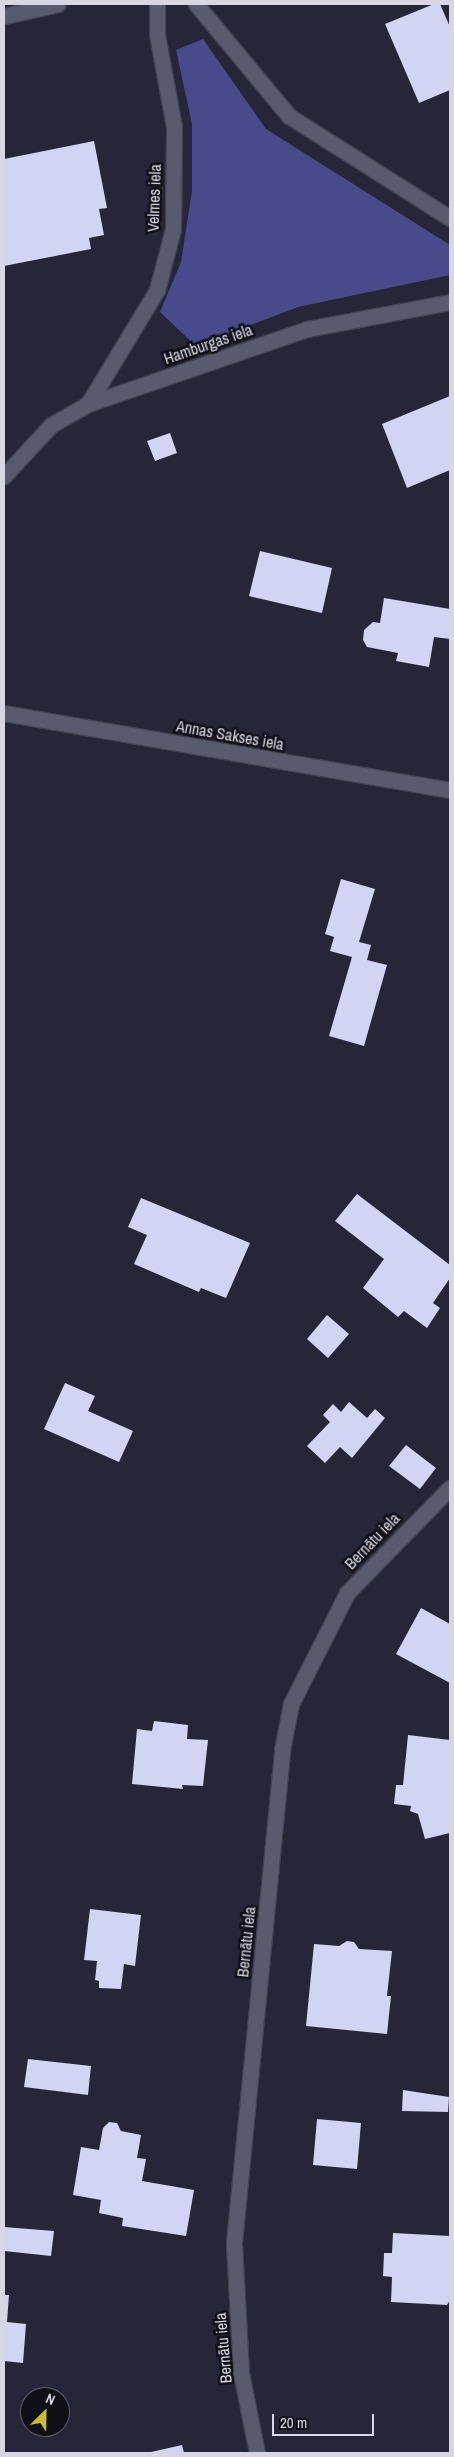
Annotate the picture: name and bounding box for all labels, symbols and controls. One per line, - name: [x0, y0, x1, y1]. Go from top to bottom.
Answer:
- street label: Velmes iela: [143, 164, 165, 232]
- street label: Hamburgas iela: [161, 320, 255, 368]
- street label: Annas Sakses iela: [175, 716, 285, 754]
- street label: Bernātu iela: [341, 1509, 403, 1573]
- street label: Bernātu iela: [233, 1906, 259, 1978]
- street label: Bernātu iela: [210, 2312, 236, 2384]
- north arrow: [20, 2387, 70, 2437]
- text: N: [43, 2389, 58, 2409]
- scale bar: [274, 2404, 376, 2436]
- text: 20 m: [280, 2412, 307, 2433]

